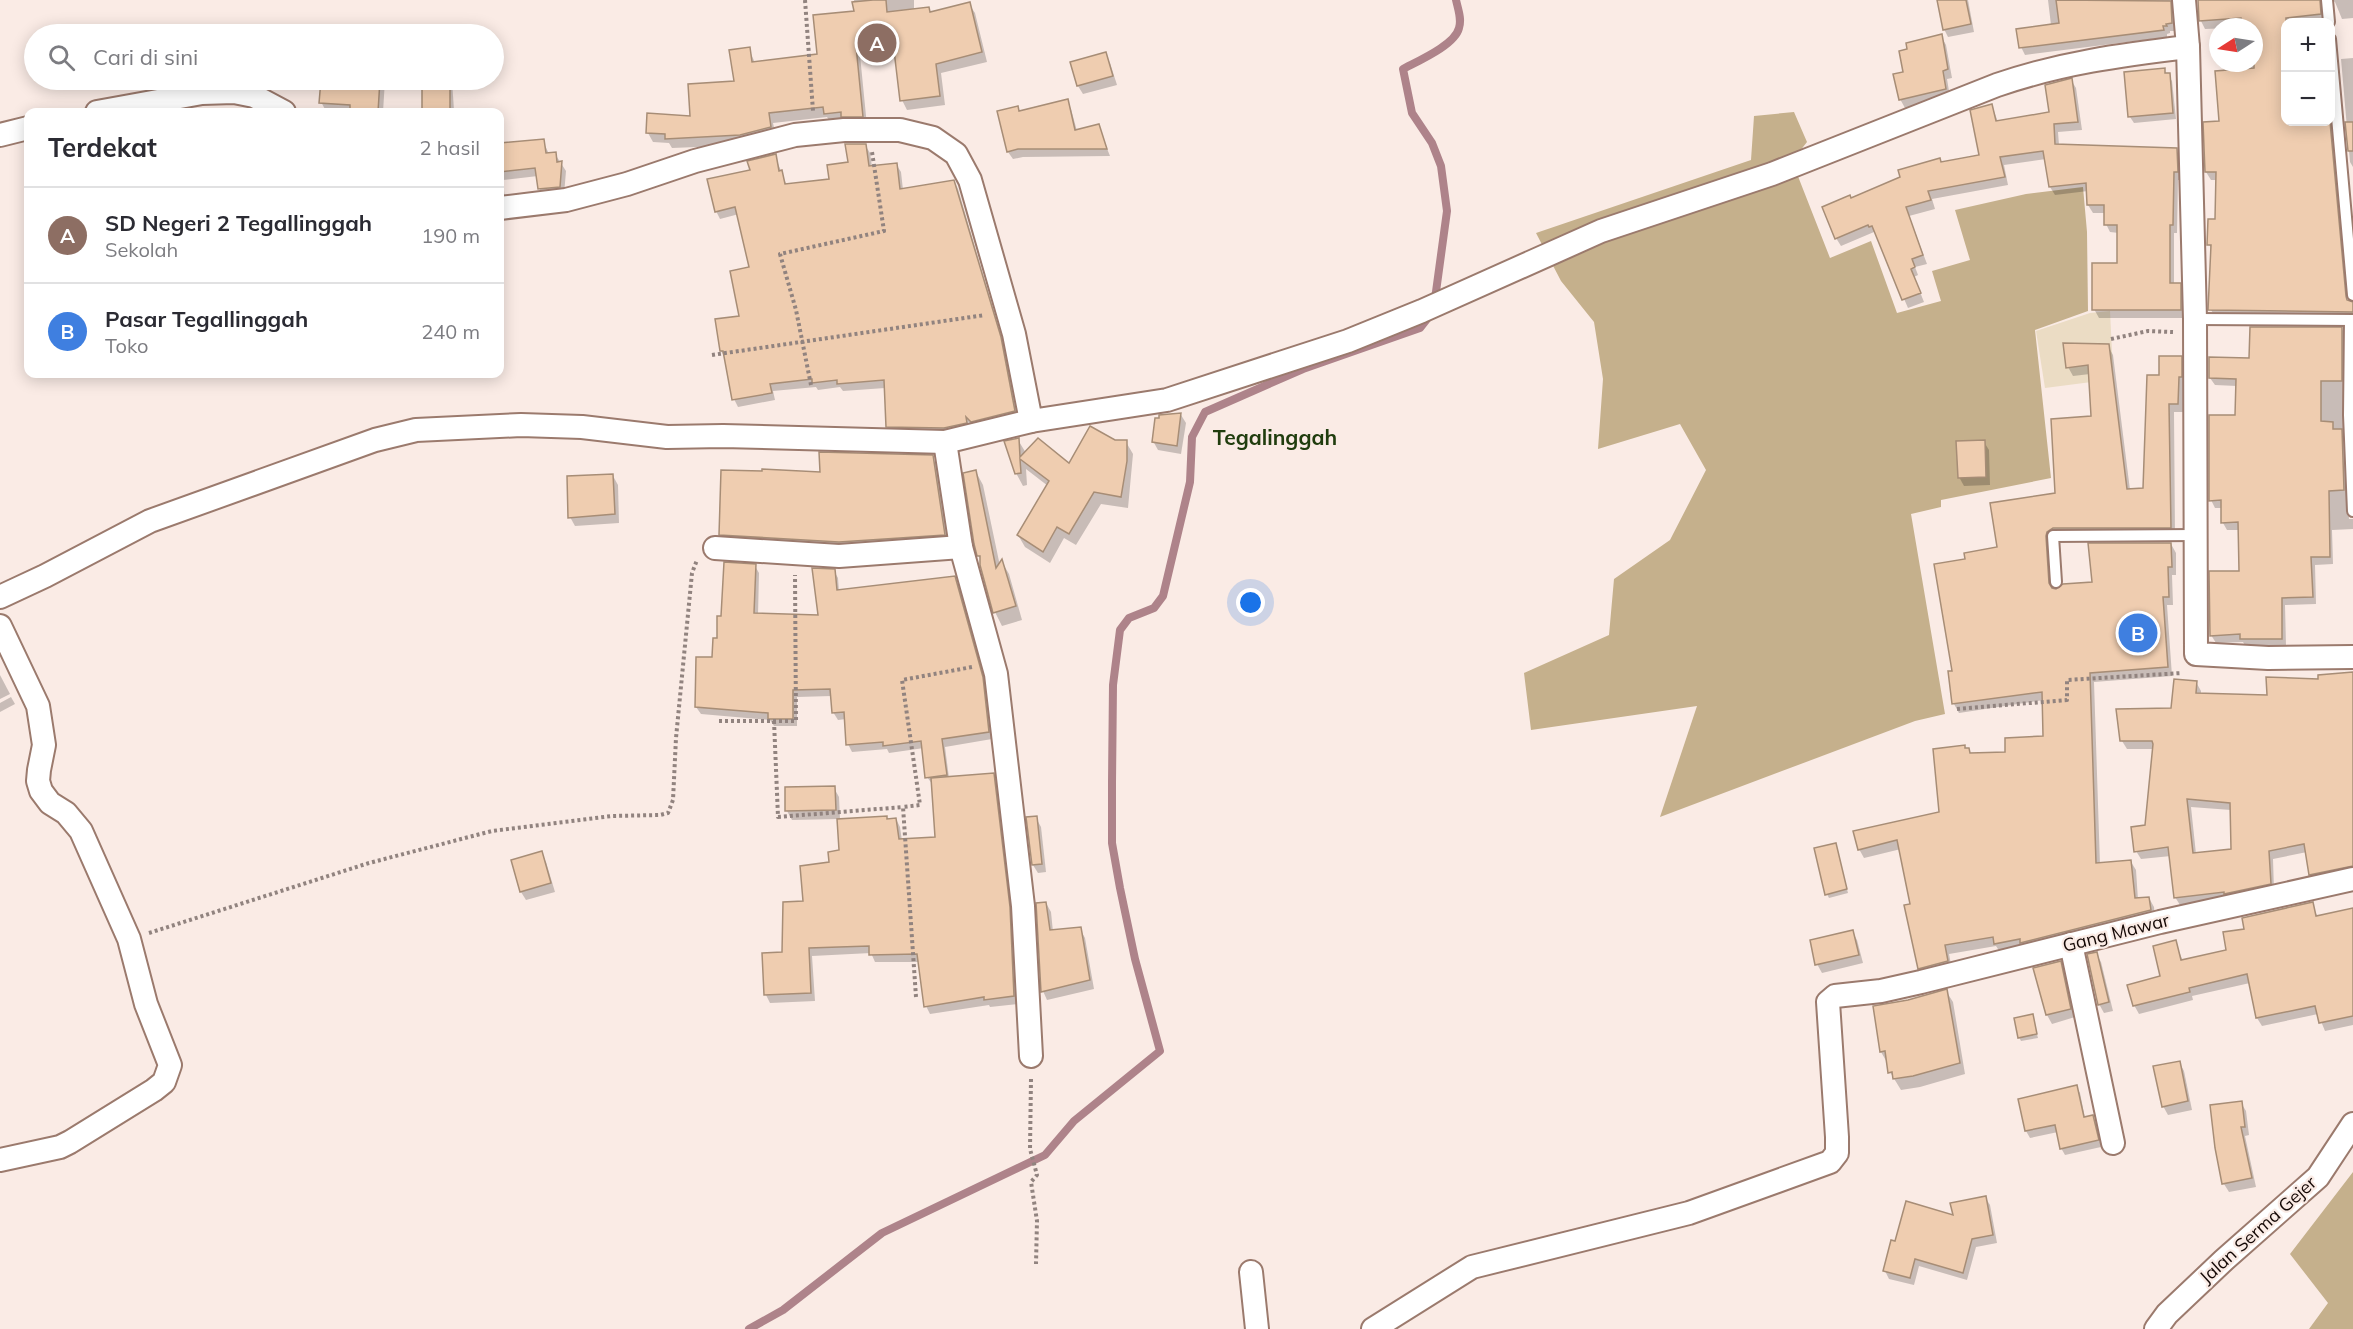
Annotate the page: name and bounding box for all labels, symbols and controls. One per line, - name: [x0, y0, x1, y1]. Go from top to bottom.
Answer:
- north arrow: [2209, 18, 2263, 72]
- map controls: [2281, 18, 2335, 126]
- button: +: [2281, 18, 2335, 72]
- pin: A: [858, 20, 896, 66]
- search box: [24, 24, 504, 90]
- icon: search: [45, 41, 78, 74]
- text: Cari di sini: [93, 43, 198, 71]
- button: −: [2281, 72, 2335, 126]
- text: Terdekat: [48, 131, 157, 164]
- text: 2 hasil: [420, 135, 480, 160]
- text: SD Negeri 2 Tegallinggah: [105, 209, 372, 237]
- text: A: [60, 223, 75, 248]
- text: 190 m: [421, 223, 480, 248]
- text: Sekolah: [105, 237, 178, 262]
- text: Pasar Tegallinggah: [105, 305, 308, 333]
- text: B: [61, 319, 74, 344]
- text: 240 m: [421, 319, 480, 344]
- text: Toko: [105, 333, 148, 358]
- district label: Tegalinggah: [1213, 424, 1337, 450]
- your location: [1236, 588, 1265, 617]
- pin: B: [2118, 610, 2158, 656]
- street label: Gang Mawar: [2060, 908, 2172, 957]
- street label: Jalan Serma Gejer: [2194, 1171, 2321, 1288]

